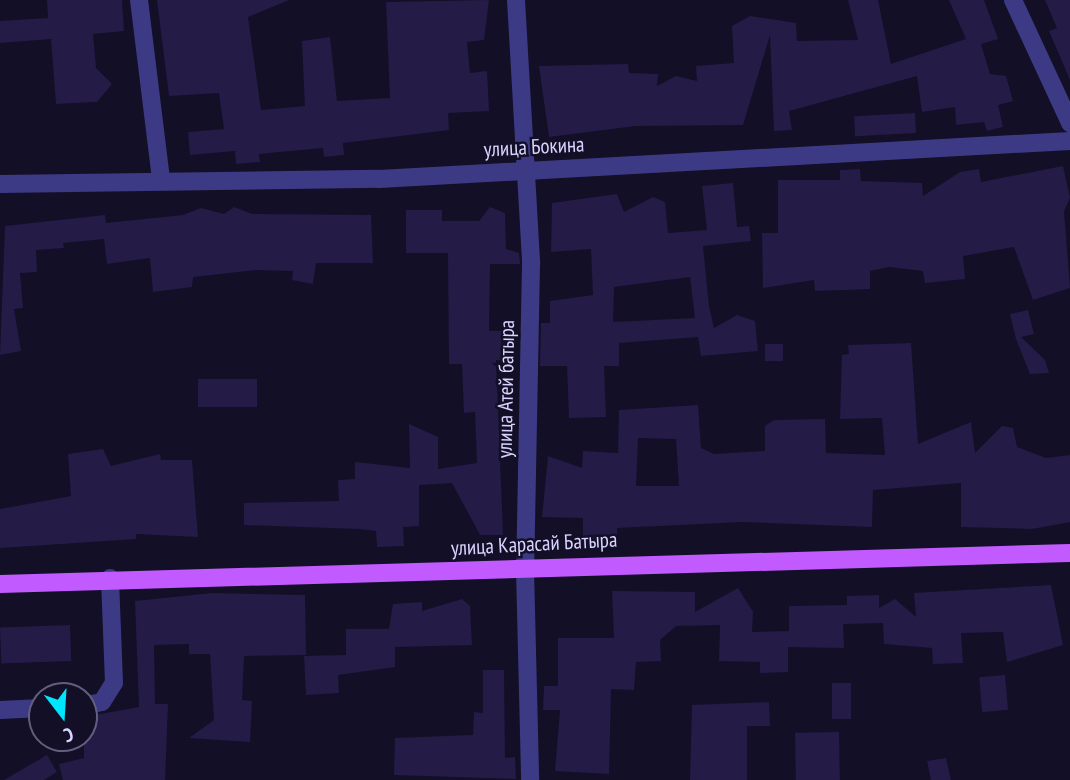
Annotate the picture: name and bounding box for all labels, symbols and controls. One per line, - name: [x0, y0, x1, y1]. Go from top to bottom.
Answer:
- street label: улица Бокина: [483, 132, 585, 162]
- street label: улица Атей батыра: [492, 319, 520, 459]
- street label: улица Карасай Батыра: [450, 527, 618, 561]
- north arrow: [28, 682, 98, 752]
- text: С: [61, 722, 76, 748]

